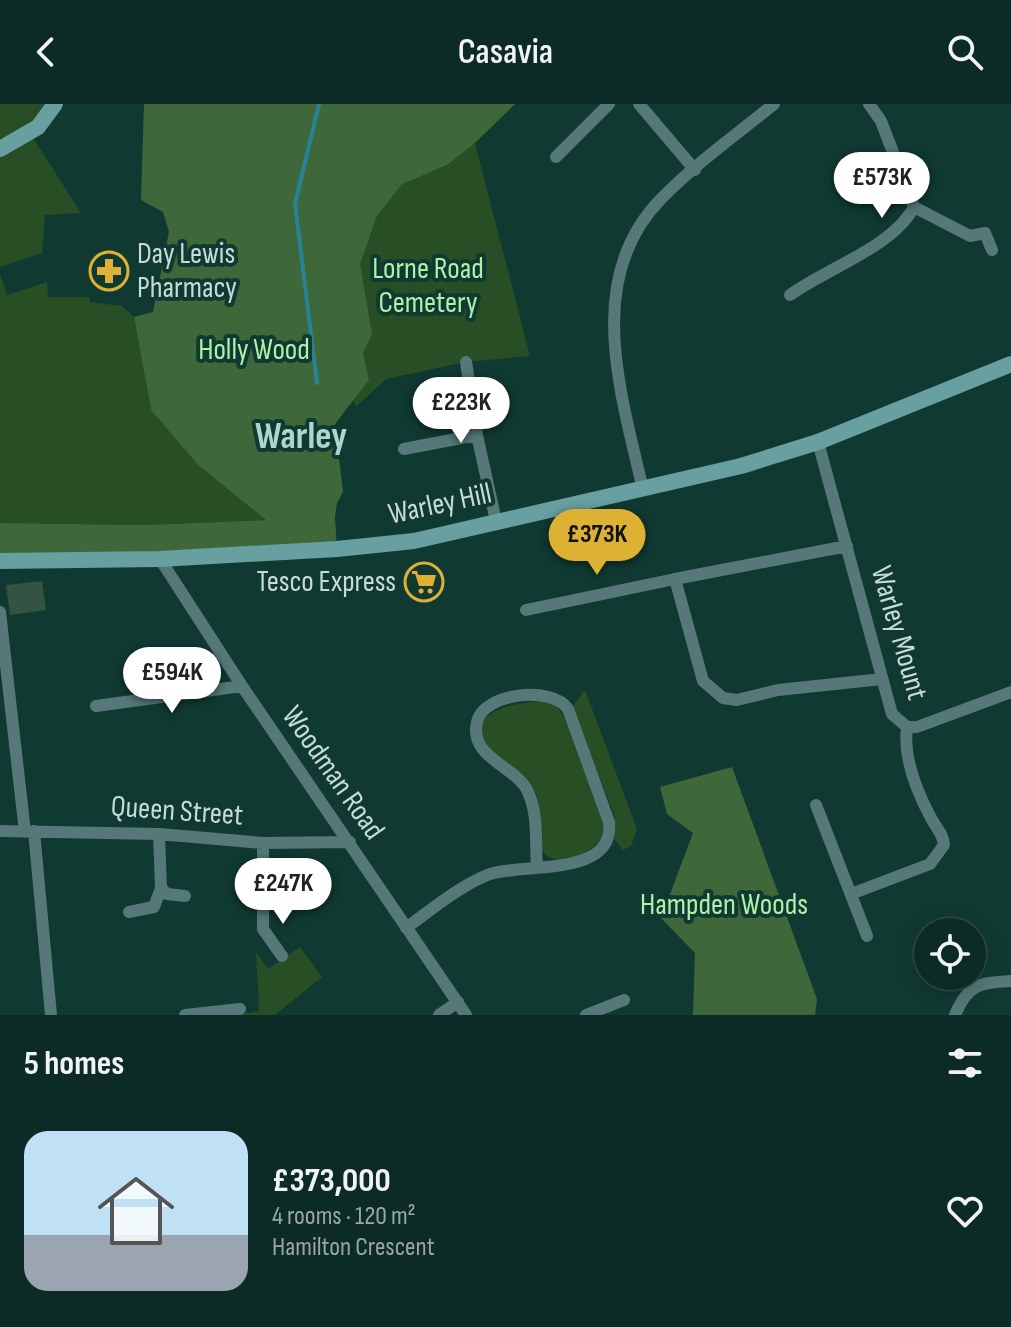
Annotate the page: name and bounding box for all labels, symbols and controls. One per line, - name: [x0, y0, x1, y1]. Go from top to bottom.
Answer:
- icon: back: [24, 30, 68, 74]
- icon: search: [943, 30, 987, 74]
- text: Casavia: [458, 31, 553, 74]
- pin: £573K: [826, 152, 938, 220]
- text: £573K: [852, 162, 912, 193]
- place label: Day Lewis Pharmacy: [137, 236, 237, 306]
- pharmacy icon: Day Lewis Pharmacy: [88, 250, 130, 292]
- park label: Lorne Road Cemetery: [372, 251, 484, 321]
- park label: Holly Wood: [198, 332, 310, 368]
- pin: £223K: [405, 377, 517, 445]
- text: £223K: [431, 387, 491, 418]
- district label: Warley: [255, 414, 347, 459]
- street label: Warley Hill: [385, 476, 495, 532]
- pin: £373K: [541, 509, 653, 577]
- text: £373K: [567, 519, 627, 550]
- supermarket icon: Tesco Express: [403, 561, 445, 603]
- street label: Warley Mount: [863, 562, 935, 704]
- place label: Tesco Express: [256, 564, 396, 600]
- pin: £594K: [116, 647, 228, 715]
- text: £594K: [141, 657, 203, 688]
- street label: Woodman Road: [274, 699, 392, 847]
- street label: Queen Street: [110, 788, 244, 834]
- pin: £247K: [227, 858, 339, 926]
- text: £247K: [253, 868, 313, 899]
- park label: Hampden Woods: [640, 887, 808, 923]
- map controls: [914, 918, 986, 990]
- button: locate: [914, 918, 986, 990]
- icon: filters: [943, 1041, 987, 1085]
- text: 5 homes: [24, 1043, 124, 1084]
- text: £373,000: [272, 1160, 391, 1201]
- icon: home: [88, 1163, 184, 1259]
- icon: heart: [943, 1189, 987, 1233]
- text: 4 rooms · 120 m²: [272, 1201, 416, 1232]
- text: Hamilton Crescent: [272, 1232, 435, 1263]

